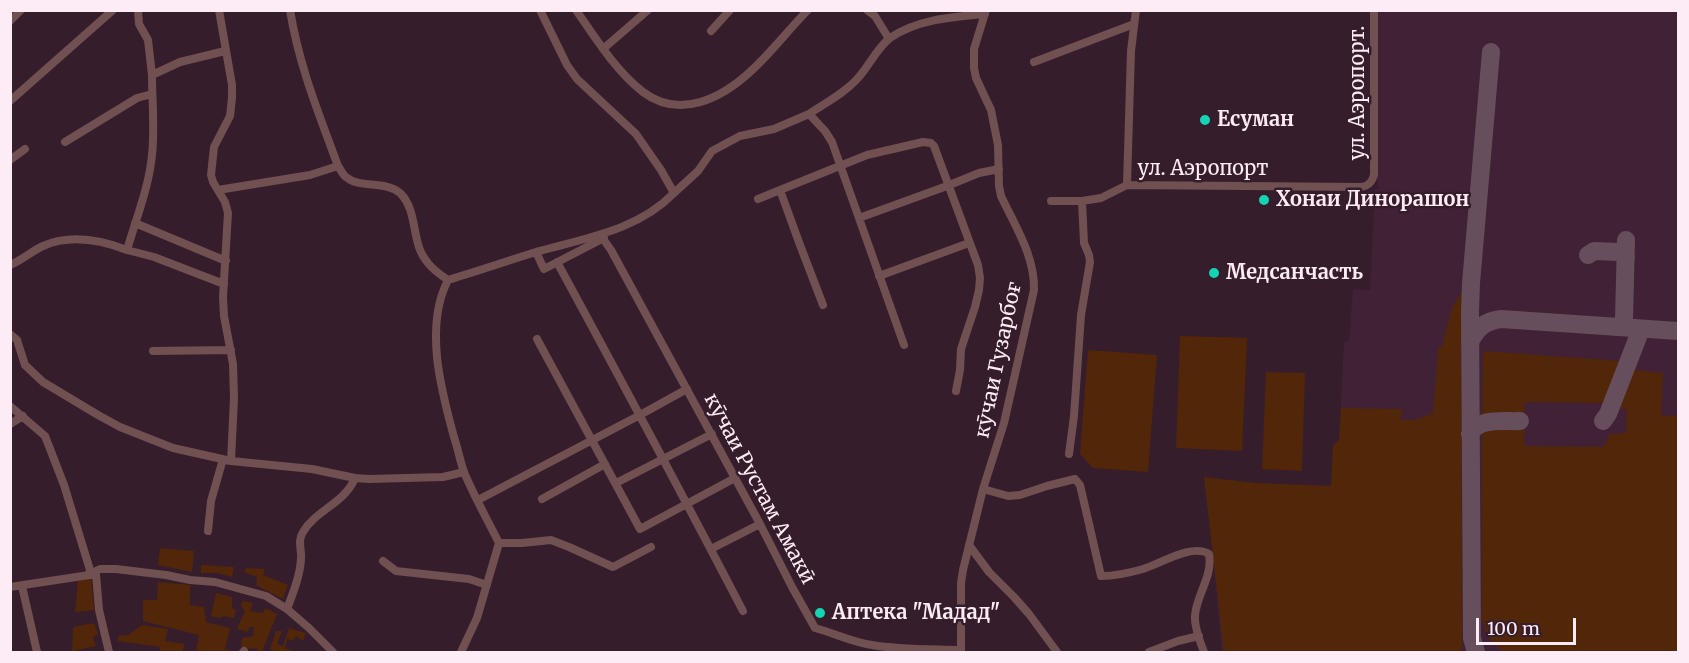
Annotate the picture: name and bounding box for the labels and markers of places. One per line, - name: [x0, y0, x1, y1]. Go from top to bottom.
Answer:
- place label: Есуман: [1217, 108, 1294, 132]
- marker: Есуман: [1198, 113, 1212, 127]
- place label: Хонаи Динорашон: [1276, 188, 1469, 212]
- marker: Хонаи Динорашон: [1257, 193, 1271, 207]
- place label: Медсанчасть: [1226, 261, 1363, 285]
- marker: Медсанчасть: [1207, 266, 1221, 280]
- place label: Аптека "Мадад": [832, 601, 1000, 625]
- marker: Аптека "Мадад": [813, 606, 827, 620]

